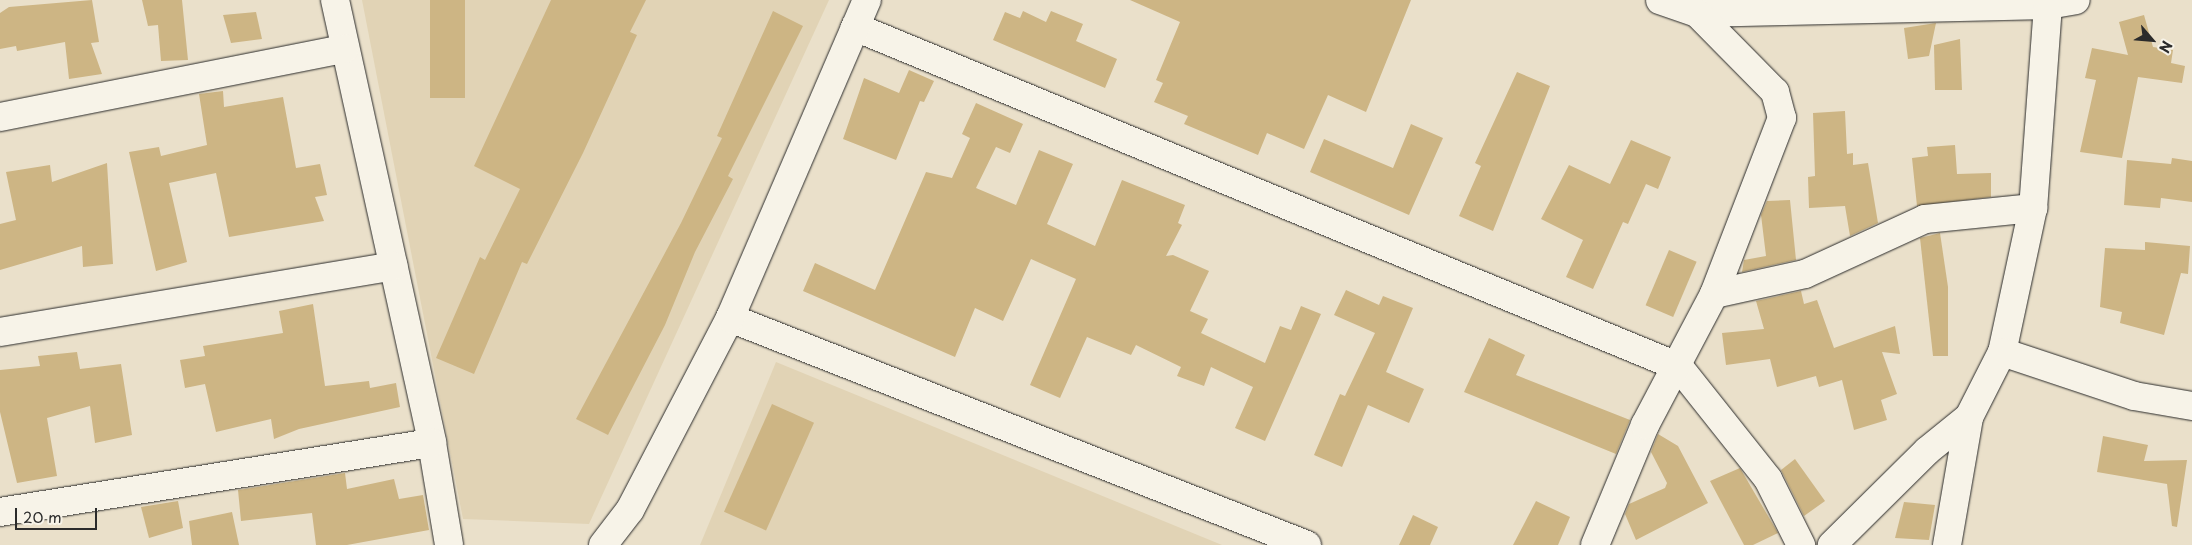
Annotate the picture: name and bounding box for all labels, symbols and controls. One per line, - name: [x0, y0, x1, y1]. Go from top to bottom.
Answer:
- north arrow: [2127, 15, 2177, 65]
- text: N: [2154, 37, 2178, 57]
- scale bar: [18, 498, 100, 530]
- text: 20 m: [23, 505, 62, 528]

